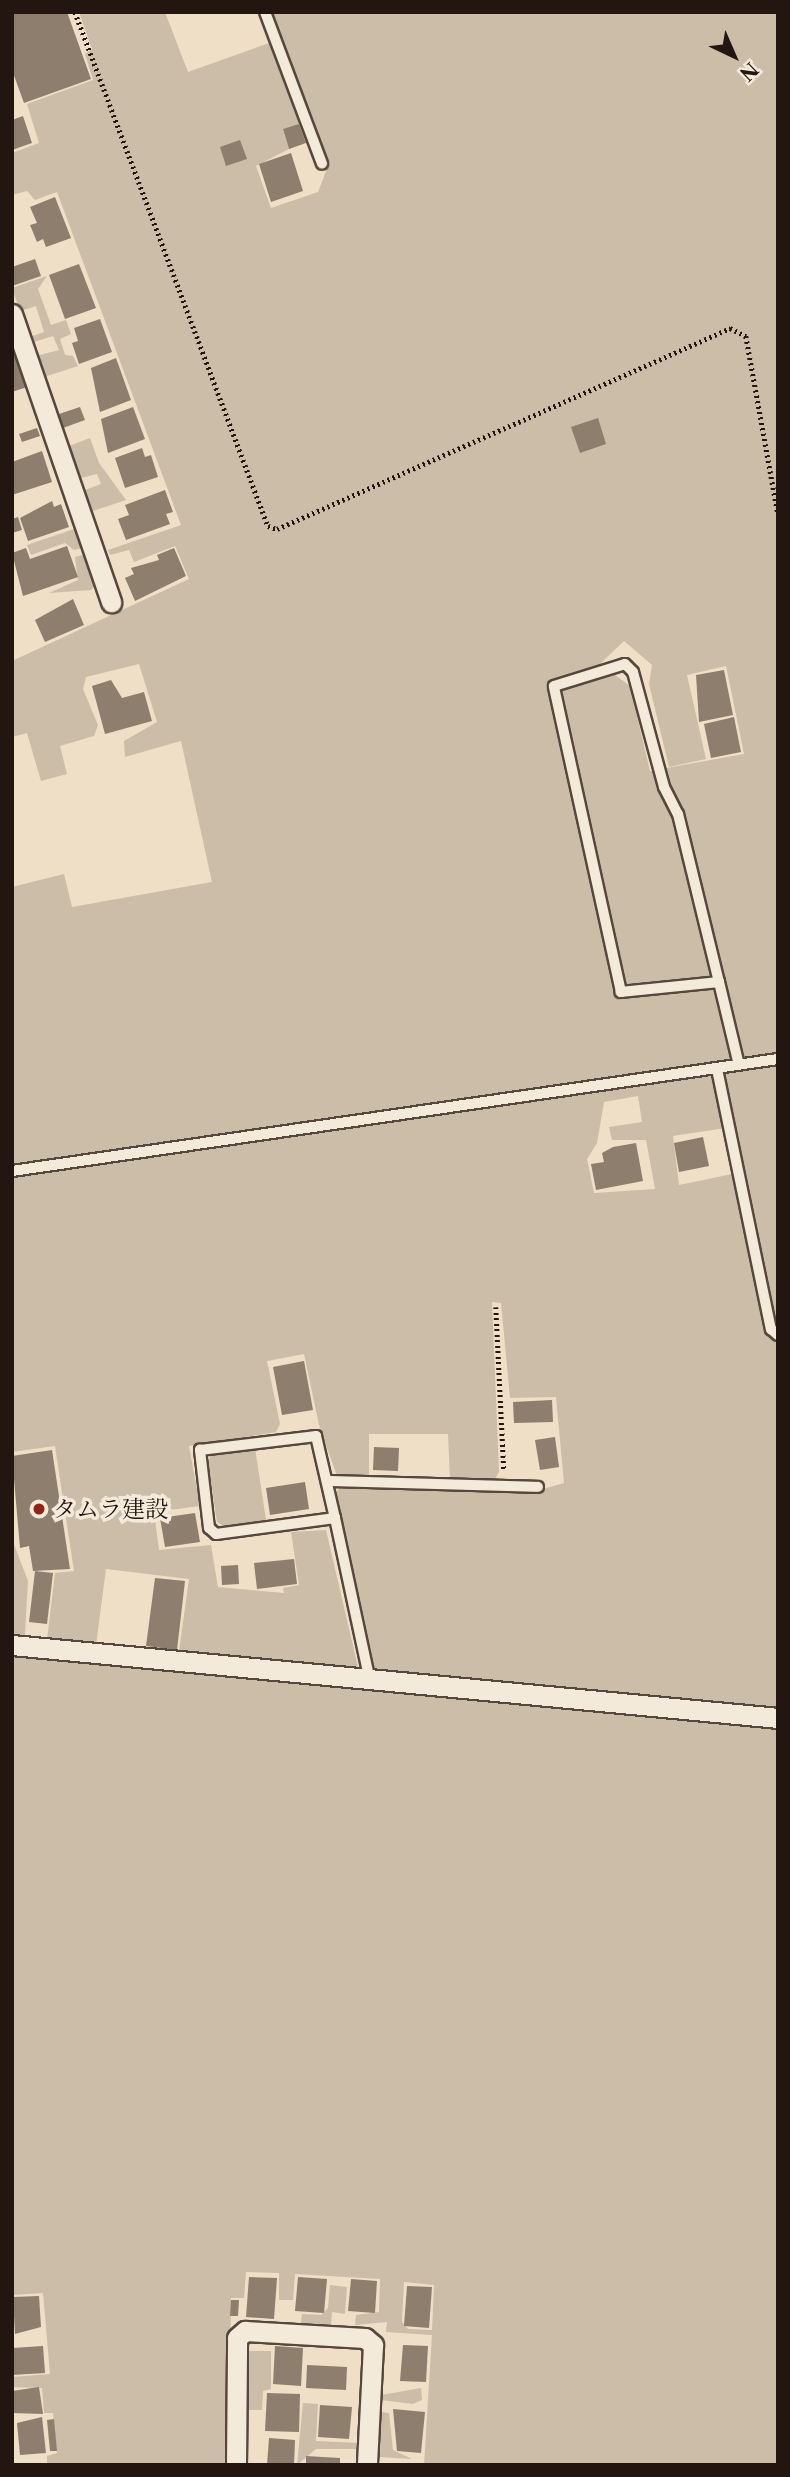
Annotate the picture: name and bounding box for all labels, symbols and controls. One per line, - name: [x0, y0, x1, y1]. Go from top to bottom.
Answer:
- north arrow: [699, 21, 769, 91]
- text: N: [735, 57, 763, 85]
- place label: タムラ建設: [53, 1495, 168, 1523]
- marker: タムラ建設: [31, 1501, 47, 1517]

